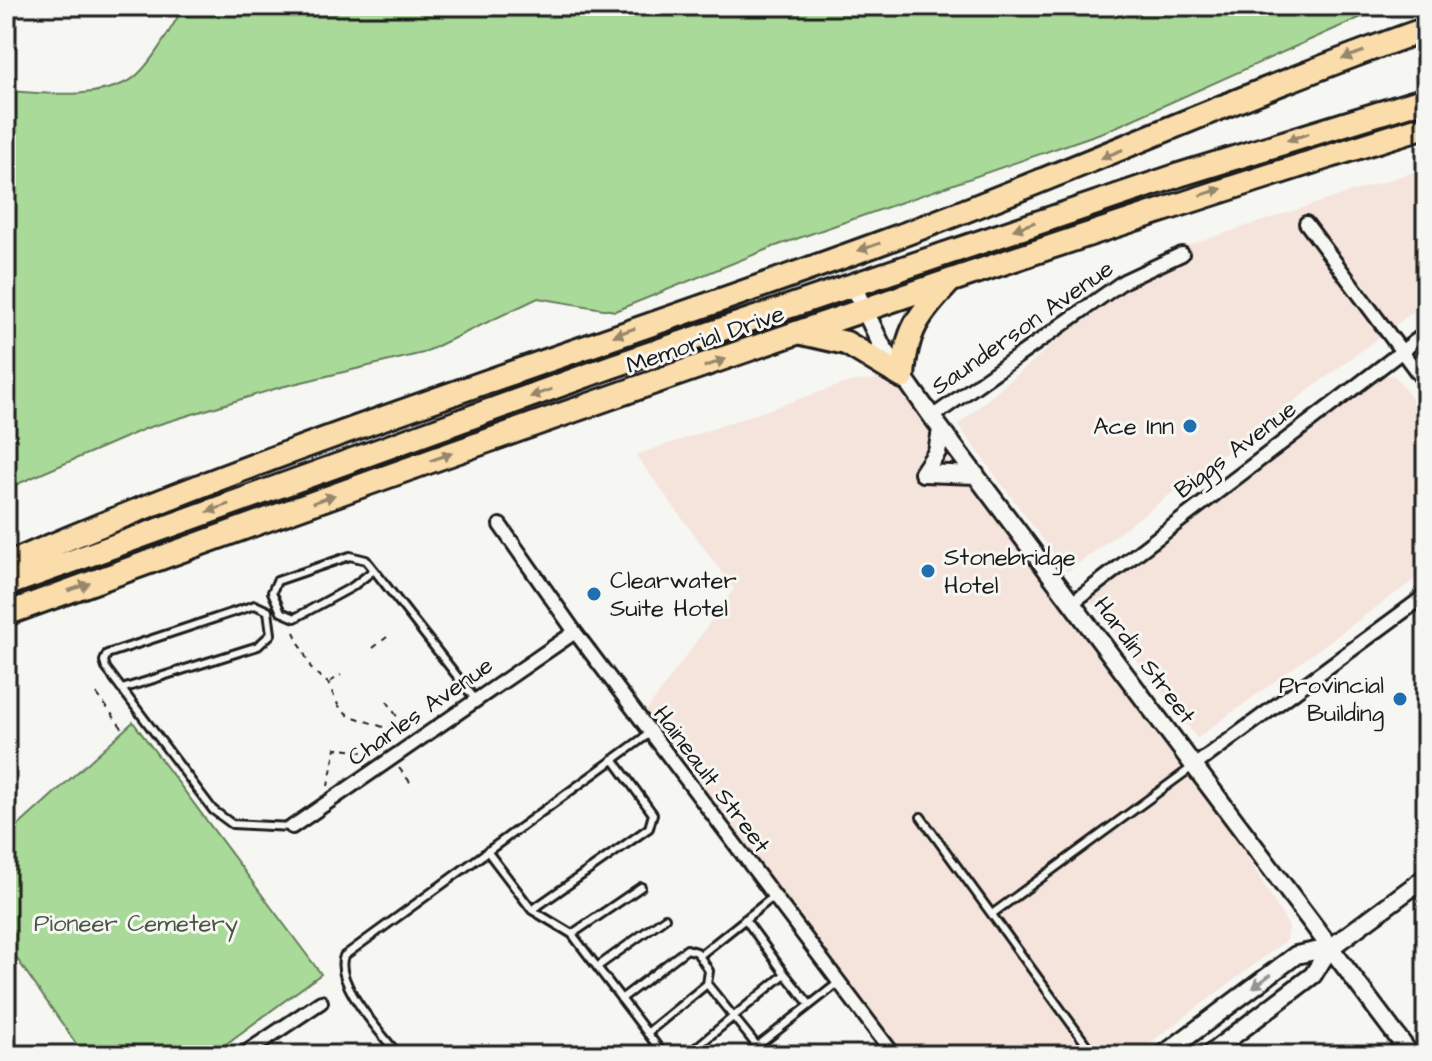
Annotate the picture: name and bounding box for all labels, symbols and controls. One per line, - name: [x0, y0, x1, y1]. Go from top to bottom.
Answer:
- one-way arrow: [1340, 49, 1364, 62]
- one-way arrow: [1285, 132, 1309, 144]
- one-way arrow: [1100, 147, 1124, 160]
- one-way arrow: [1199, 185, 1223, 198]
- one-way arrow: [1011, 220, 1035, 233]
- one-way arrow: [857, 241, 881, 253]
- street label: Saunderson Avenue: [925, 252, 1121, 404]
- street label: Memorial Drive: [622, 297, 789, 383]
- one-way arrow: [612, 327, 636, 339]
- one-way arrow: [703, 356, 727, 368]
- one-way arrow: [529, 387, 553, 399]
- street label: Biggs Avenue: [1167, 393, 1304, 508]
- place label: Ace Inn: [1093, 410, 1174, 444]
- marker: Ace Inn: [1181, 417, 1199, 435]
- one-way arrow: [429, 451, 453, 463]
- one-way arrow: [312, 492, 336, 504]
- one-way arrow: [206, 502, 230, 515]
- place label: Stonebridge Hotel: [944, 541, 1076, 603]
- marker: Stonebridge Hotel: [919, 562, 937, 580]
- place label: Clearwater Suite Hotel: [610, 564, 737, 626]
- one-way arrow: [67, 581, 91, 593]
- marker: Clearwater Suite Hotel: [585, 585, 603, 603]
- street label: Hardin Street: [1085, 590, 1204, 732]
- street label: Charles Avenue: [341, 649, 500, 775]
- place label: Provincial Building: [1279, 669, 1384, 732]
- marker: Provincial Building: [1391, 690, 1409, 708]
- street label: Haineault Street: [644, 699, 778, 861]
- park label: Pioneer Cemetery: [34, 907, 238, 942]
- one-way arrow: [1251, 973, 1272, 988]

